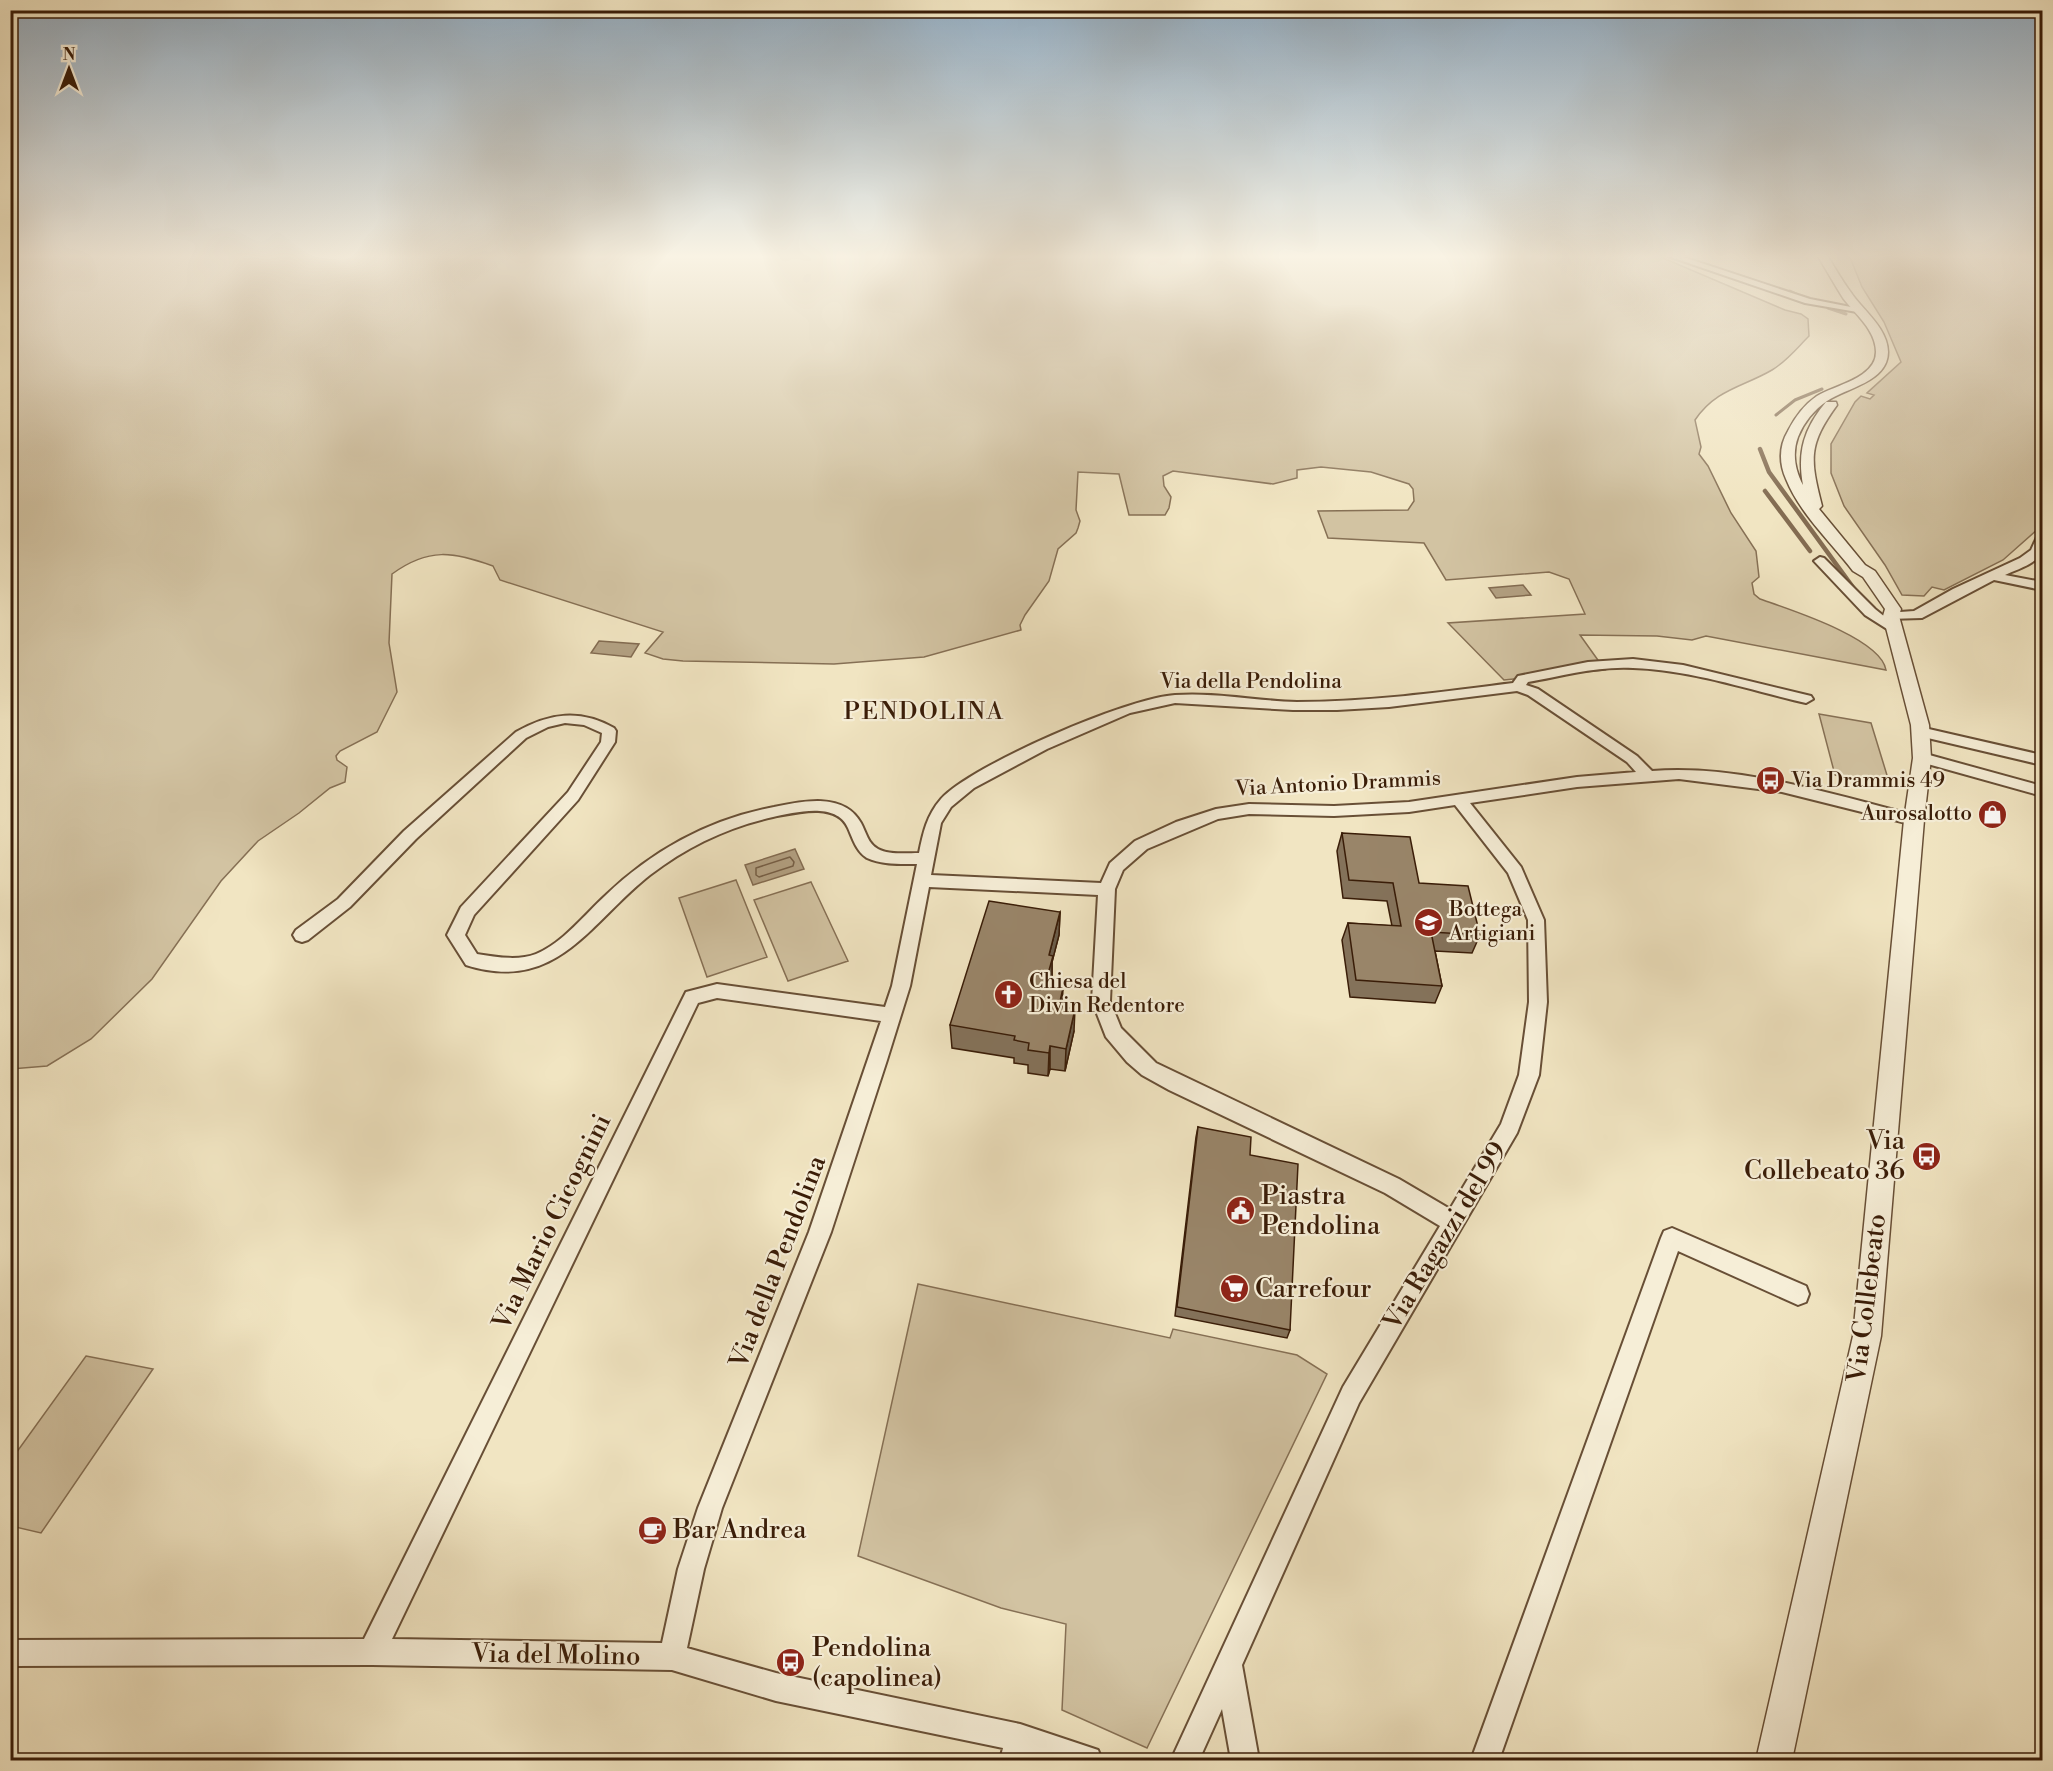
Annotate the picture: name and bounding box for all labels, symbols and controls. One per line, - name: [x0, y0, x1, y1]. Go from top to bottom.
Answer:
- north arrow: [39, 39, 99, 99]
- text: N: [63, 45, 76, 65]
- street label: Via della Pendolina: [1159, 669, 1342, 695]
- district label: PENDOLINA: [844, 697, 1004, 727]
- bus stop icon: Via Drammis 49: [1754, 765, 1786, 797]
- street label: Via Antonio Drammis: [1233, 766, 1442, 802]
- place label: Via Drammis 49: [1790, 768, 1945, 794]
- shop icon: Aurosalotto: [1977, 798, 2009, 830]
- place label: Aurosalotto: [1860, 801, 1972, 827]
- place label: Bottega Artigiani: [1448, 897, 1535, 947]
- school or university icon: Bottega Artigiani: [1412, 906, 1444, 938]
- place label: Chiesa del Divin Redentore: [1029, 969, 1185, 1019]
- church icon: Chiesa del Divin Redentore: [992, 978, 1024, 1010]
- street label: Via Mario Cicognini: [485, 1109, 618, 1336]
- place label: Via Collebeato 36: [1744, 1125, 1906, 1187]
- street label: Via Ragazzi del 99: [1376, 1136, 1514, 1337]
- bus stop icon: Via Collebeato 36: [1910, 1140, 1942, 1172]
- street label: Via della Pendolina: [722, 1150, 834, 1374]
- place label: Piastra Pendolina: [1261, 1180, 1381, 1242]
- public building icon: Piastra Pendolina: [1224, 1195, 1256, 1227]
- street label: Via Collebeato: [1841, 1212, 1893, 1385]
- supermarket icon: Carrefour: [1218, 1273, 1250, 1305]
- place label: Carrefour: [1255, 1273, 1371, 1305]
- cafe icon: Bar Andrea: [636, 1514, 668, 1546]
- place label: Bar Andrea: [672, 1514, 807, 1546]
- place label: Pendolina (capolinea): [812, 1632, 942, 1694]
- street label: Via del Molino: [470, 1638, 641, 1672]
- bus stop icon: Pendolina (capolinea): [775, 1647, 807, 1679]

